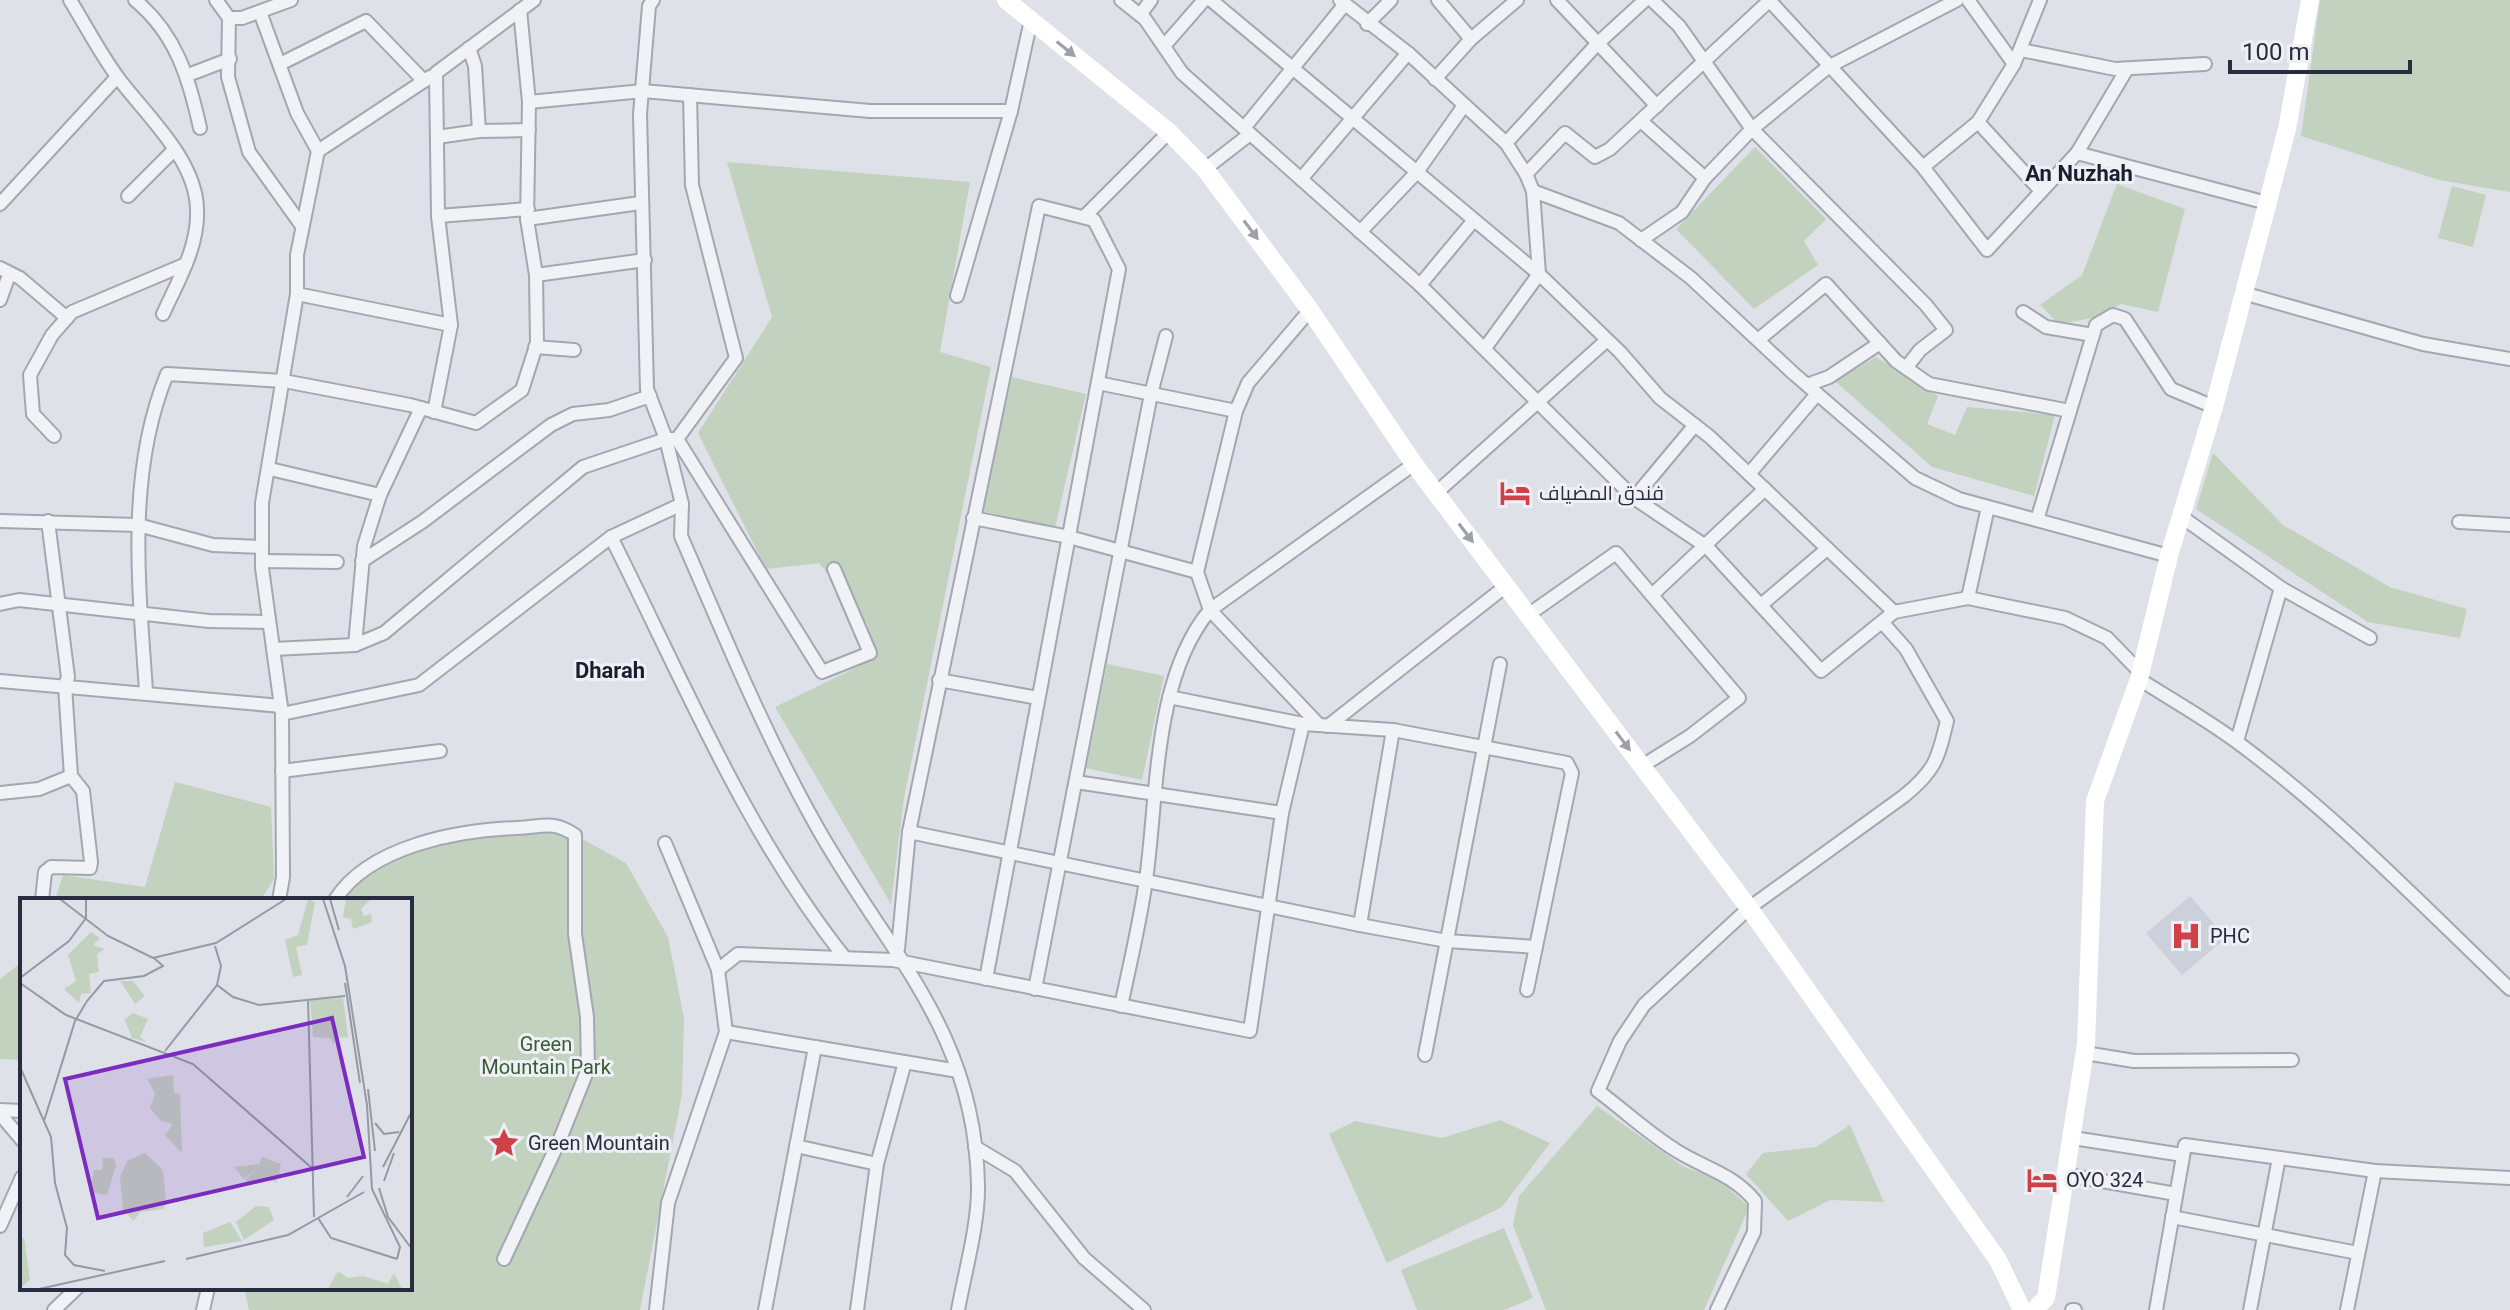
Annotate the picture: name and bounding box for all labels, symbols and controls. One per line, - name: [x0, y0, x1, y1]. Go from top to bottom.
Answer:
- scale bar: [2230, 24, 2410, 74]
- text: 100 m: [2242, 38, 2309, 66]
- one-way arrow: [1056, 40, 1076, 57]
- district label: An Nuzhah: [2025, 161, 2133, 186]
- one-way arrow: [1242, 220, 1258, 241]
- hotel icon: فندق المضياف: [1498, 476, 1532, 510]
- place label: فندق المضياف: [1539, 481, 1664, 506]
- one-way arrow: [1458, 523, 1474, 544]
- district label: Dharah: [575, 658, 645, 683]
- one-way arrow: [1615, 731, 1631, 751]
- inset map: [20, 898, 412, 1290]
- hospital icon: PHC: [2169, 919, 2203, 953]
- place label: PHC: [2210, 924, 2250, 948]
- park label: Green Mountain Park: [481, 1032, 612, 1079]
- place icon: Green Mountain: [487, 1126, 521, 1160]
- place label: Green Mountain: [528, 1131, 670, 1155]
- hotel icon: OYO 324: [2025, 1163, 2059, 1197]
- place label: OYO 324: [2066, 1168, 2144, 1192]

